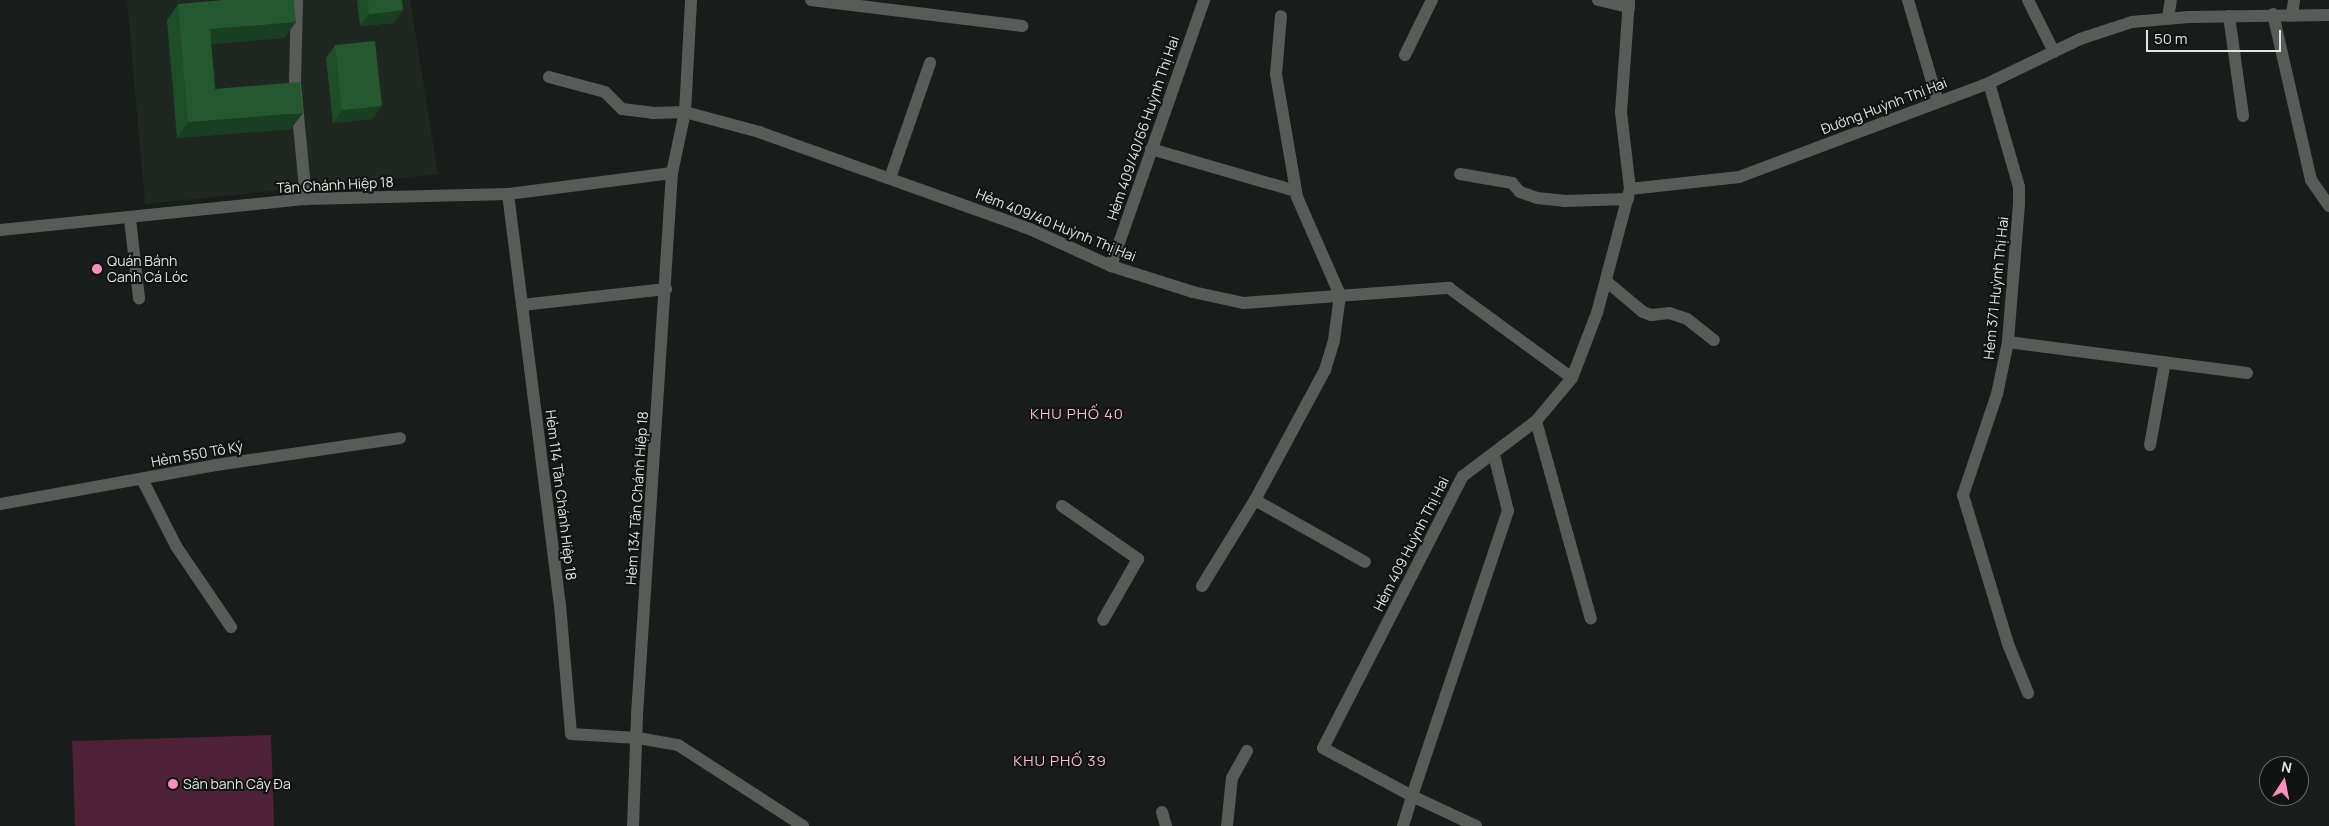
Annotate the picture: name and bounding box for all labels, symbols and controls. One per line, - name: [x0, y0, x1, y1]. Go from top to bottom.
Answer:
- scale bar: [2149, 20, 2284, 52]
- text: 50 m: [2154, 28, 2188, 49]
- street label: Hẻm 409/40/66 Huỳnh Thị Hai: [1104, 34, 1182, 222]
- street label: Đường Huỳnh Thị Hai: [1819, 74, 1949, 138]
- street label: Tân Chánh Hiệp 18: [276, 174, 394, 196]
- street label: Hẻm 409/40 Huỳnh Thị Hai: [974, 185, 1138, 265]
- street label: Hẻm 371 Huỳnh Thị Hai: [1980, 216, 2012, 360]
- place label: Quán Bánh Canh Cá Lóc: [107, 253, 188, 286]
- marker: Quán Bánh Canh Cá Lóc: [91, 263, 103, 275]
- district label: KHU PHỐ 40: [1029, 405, 1125, 423]
- street label: Hẻm 114 Tân Chánh Hiệp 18: [542, 409, 580, 581]
- street label: Hẻm 134 Tân Chánh Hiệp 18: [623, 411, 651, 585]
- street label: Hẻm 550 Tô Ký: [150, 438, 244, 470]
- street label: Hẻm 409 Huỳnh Thị Hai: [1370, 474, 1452, 614]
- district label: KHU PHỐ 39: [1012, 752, 1108, 770]
- north arrow: [2259, 756, 2309, 806]
- text: N: [2280, 756, 2294, 777]
- place label: Sân banh Cây Đa: [183, 776, 291, 792]
- marker: Sân banh Cây Đa: [167, 778, 179, 790]

